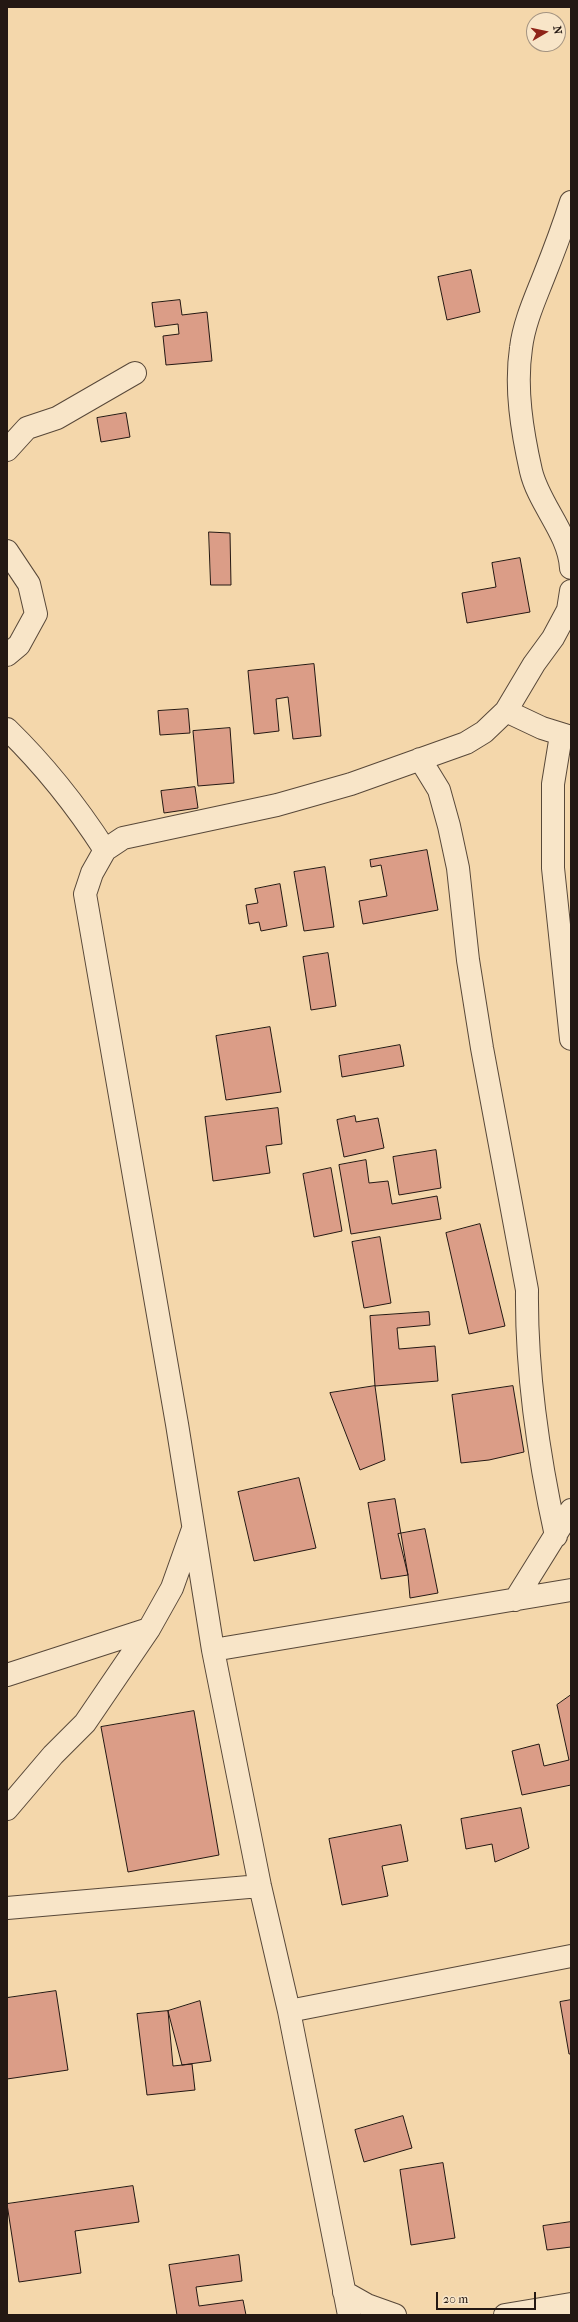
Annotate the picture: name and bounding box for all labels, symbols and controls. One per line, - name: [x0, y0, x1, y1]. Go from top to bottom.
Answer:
- north arrow: [526, 12, 566, 52]
- text: N: [550, 25, 564, 35]
- scale bar: [438, 2284, 538, 2310]
- text: 20 m: [443, 2292, 468, 2306]

